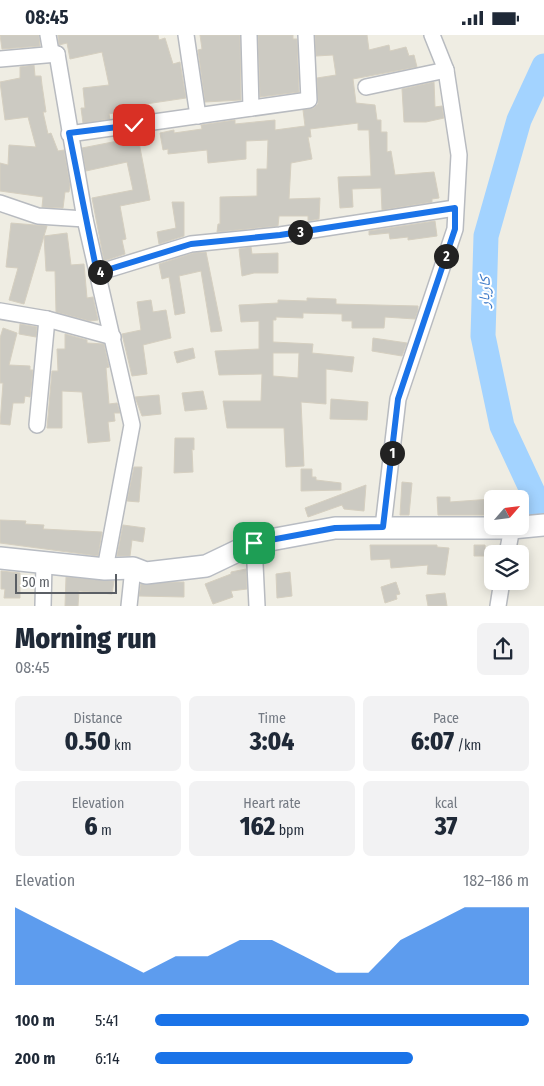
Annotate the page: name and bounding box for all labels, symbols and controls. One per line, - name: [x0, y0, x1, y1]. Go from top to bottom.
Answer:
- text: 08:45: [25, 6, 69, 29]
- pin: [113, 104, 155, 146]
- icon: check: [120, 111, 148, 139]
- pin: 3: [288, 219, 312, 245]
- text: 3: [297, 224, 304, 241]
- pin: 2: [434, 243, 458, 269]
- text: 2: [443, 248, 450, 265]
- pin: 4: [88, 259, 112, 285]
- text: 4: [97, 264, 104, 281]
- water label: کاربار: [474, 274, 494, 309]
- pin: 1: [380, 441, 404, 465]
- text: 1: [390, 445, 395, 462]
- north arrow: [484, 490, 529, 535]
- map controls: [484, 490, 529, 590]
- pin: [233, 522, 275, 564]
- icon: arrive: [240, 529, 268, 557]
- button: layers: [484, 545, 529, 590]
- scale bar: [15, 571, 118, 594]
- text: 50 m: [22, 574, 50, 591]
- text: Morning run: [15, 622, 156, 655]
- button: share: [477, 623, 529, 675]
- text: 08:45: [15, 658, 50, 677]
- text: Distance: [74, 710, 123, 727]
- text: Time: [258, 710, 286, 727]
- text: Pace: [433, 710, 459, 727]
- text: 0.50: [65, 727, 111, 757]
- text: 3:04: [250, 727, 294, 757]
- text: 6:07: [411, 727, 454, 757]
- text: km: [111, 737, 131, 754]
- text: /km: [454, 737, 481, 754]
- text: Elevation: [72, 795, 124, 812]
- text: Heart rate: [243, 795, 301, 812]
- text: kcal: [435, 795, 457, 812]
- text: 6: [84, 812, 98, 842]
- text: 162: [240, 812, 275, 842]
- text: 37: [435, 812, 457, 842]
- text: m: [98, 822, 112, 839]
- text: bpm: [275, 822, 304, 839]
- text: Elevation: [15, 871, 75, 890]
- text: 182–186 m: [463, 871, 529, 890]
- text: 100 m: [15, 1011, 55, 1030]
- text: 5:41: [95, 1011, 119, 1030]
- text: 200 m: [15, 1049, 55, 1068]
- text: 6:14: [95, 1049, 120, 1068]

